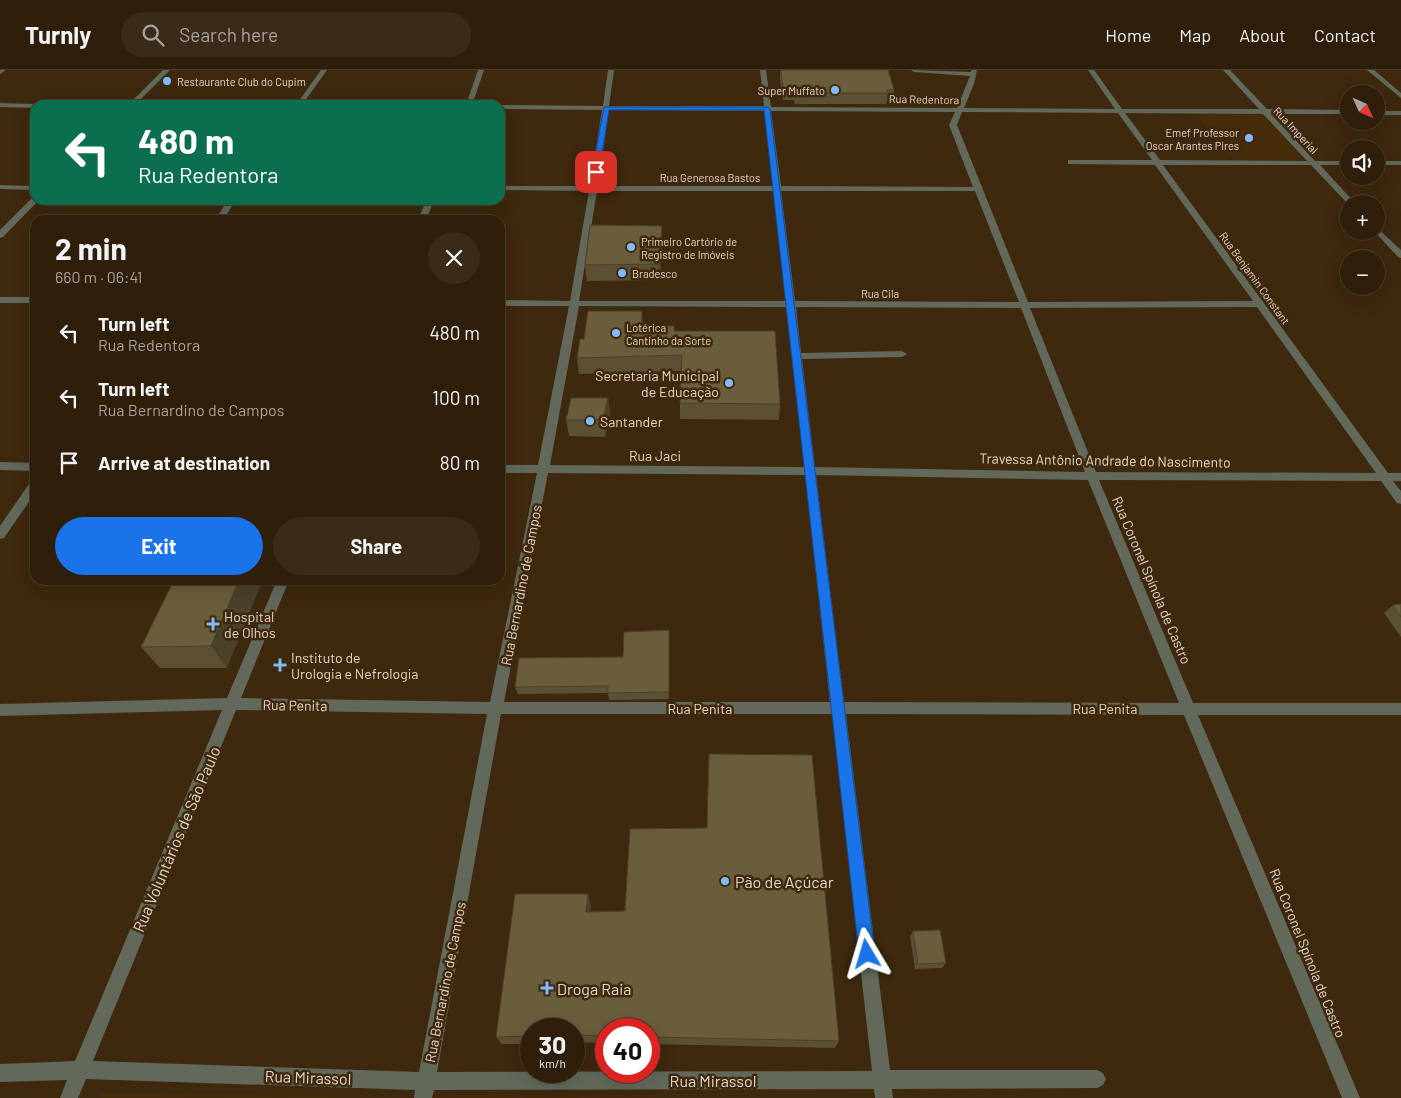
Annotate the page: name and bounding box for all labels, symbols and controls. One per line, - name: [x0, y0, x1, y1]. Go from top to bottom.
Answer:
- search box: [121, 12, 471, 57]
- text: Turnly: [25, 20, 91, 49]
- icon: search: [139, 21, 167, 49]
- text: Search here: [179, 23, 278, 46]
- text: Home: [1105, 24, 1151, 46]
- text: Map: [1179, 24, 1211, 46]
- text: About: [1239, 24, 1286, 46]
- text: Contact: [1314, 24, 1376, 46]
- marker: Restaurante Club do Cupim: [161, 75, 173, 87]
- place label: Restaurante Club do Cupim: [177, 75, 306, 88]
- place label: Super Muffato: [758, 84, 825, 97]
- marker: Super Muffato: [829, 84, 841, 96]
- north arrow: [1340, 85, 1385, 130]
- map controls: [1340, 85, 1385, 295]
- street label: Rua Redentora: [889, 92, 959, 106]
- street label: Rua Imperial: [1271, 104, 1321, 156]
- text: 480 m: [138, 119, 234, 161]
- icon: left: [55, 120, 120, 185]
- place label: Emef Professor Oscar Arantes Pires: [1146, 126, 1239, 152]
- marker: Emef Professor Oscar Arantes Pires: [1243, 132, 1255, 144]
- button: sound: [1340, 140, 1385, 185]
- pin: [575, 151, 617, 193]
- icon: arrive: [582, 158, 610, 186]
- text: Rua Redentora: [138, 161, 279, 187]
- street label: Rua Generosa Bastos: [660, 171, 760, 184]
- button: +: [1340, 195, 1385, 240]
- street label: Rua Benjamin Constant: [1217, 229, 1293, 327]
- text: 2 min: [55, 230, 127, 266]
- button: close: [428, 232, 480, 284]
- place label: Primeiro Cartório de Registro de Imóveis: [641, 235, 737, 261]
- marker: Primeiro Cartório de Registro de Imóveis: [625, 241, 637, 253]
- button: −: [1340, 250, 1385, 295]
- text: 660 m · 06:41: [55, 267, 142, 286]
- marker: Bradesco: [616, 267, 628, 279]
- place label: Bradesco: [632, 267, 677, 280]
- street label: Rua Cila: [861, 287, 899, 300]
- text: Turn left: [98, 312, 169, 335]
- icon: left: [55, 319, 83, 347]
- text: 480 m: [429, 321, 480, 344]
- place label: Lotérica Cantinho da Sorte: [626, 321, 711, 347]
- marker: Lotérica Cantinho da Sorte: [610, 327, 622, 339]
- text: Rua Redentora: [98, 335, 200, 354]
- place label: Secretaria Municipal de Educação: [595, 367, 719, 400]
- text: Turn left: [98, 377, 169, 400]
- marker: Secretaria Municipal de Educação: [723, 377, 735, 389]
- icon: left: [55, 384, 83, 412]
- text: 100 m: [432, 386, 480, 409]
- text: Rua Bernardino de Campos: [98, 400, 285, 419]
- place label: Santander: [600, 413, 663, 430]
- marker: Santander: [584, 415, 596, 427]
- street label: Rua Jaci: [629, 447, 681, 464]
- icon: arrive: [55, 449, 83, 477]
- street label: Travessa Antônio Andrade do Nascimento: [979, 449, 1231, 471]
- text: Arrive at destination: [98, 451, 270, 474]
- text: 80 m: [440, 451, 480, 474]
- street label: Rua Coronel Spínola de Castro: [1109, 493, 1195, 667]
- street label: Rua Bernardino de Campos: [497, 503, 545, 667]
- button: Exit: [55, 517, 263, 575]
- button: Share: [273, 517, 480, 575]
- place label: Hospital de Olhos: [224, 608, 276, 641]
- marker: Hospital de Olhos: [206, 617, 220, 631]
- place label: Instituto de Urologia e Nefrologia: [291, 649, 418, 682]
- marker: Instituto de Urologia e Nefrologia: [273, 658, 287, 672]
- street label: Rua Penita: [262, 696, 328, 714]
- street label: Rua Penita: [668, 700, 732, 717]
- street label: Rua Penita: [1073, 700, 1137, 717]
- street label: Rua Voluntários de São Paulo: [128, 743, 224, 935]
- street label: Rua Coronel Spínola de Castro: [1266, 866, 1350, 1040]
- place label: Pão de Açúcar: [735, 872, 834, 891]
- marker: Pão de Açúcar: [719, 875, 731, 887]
- street label: Rua Bernardino de Campos: [421, 900, 469, 1064]
- position arrow: [840, 927, 892, 979]
- place label: Droga Raia: [557, 979, 632, 998]
- marker: Droga Raia: [541, 982, 553, 994]
- speed limit sign: 40: [595, 1018, 660, 1083]
- text: 30: [539, 1029, 566, 1059]
- text: km/h: [539, 1056, 566, 1070]
- street label: Rua Mirassol: [264, 1066, 352, 1088]
- street label: Rua Mirassol: [670, 1071, 756, 1090]

